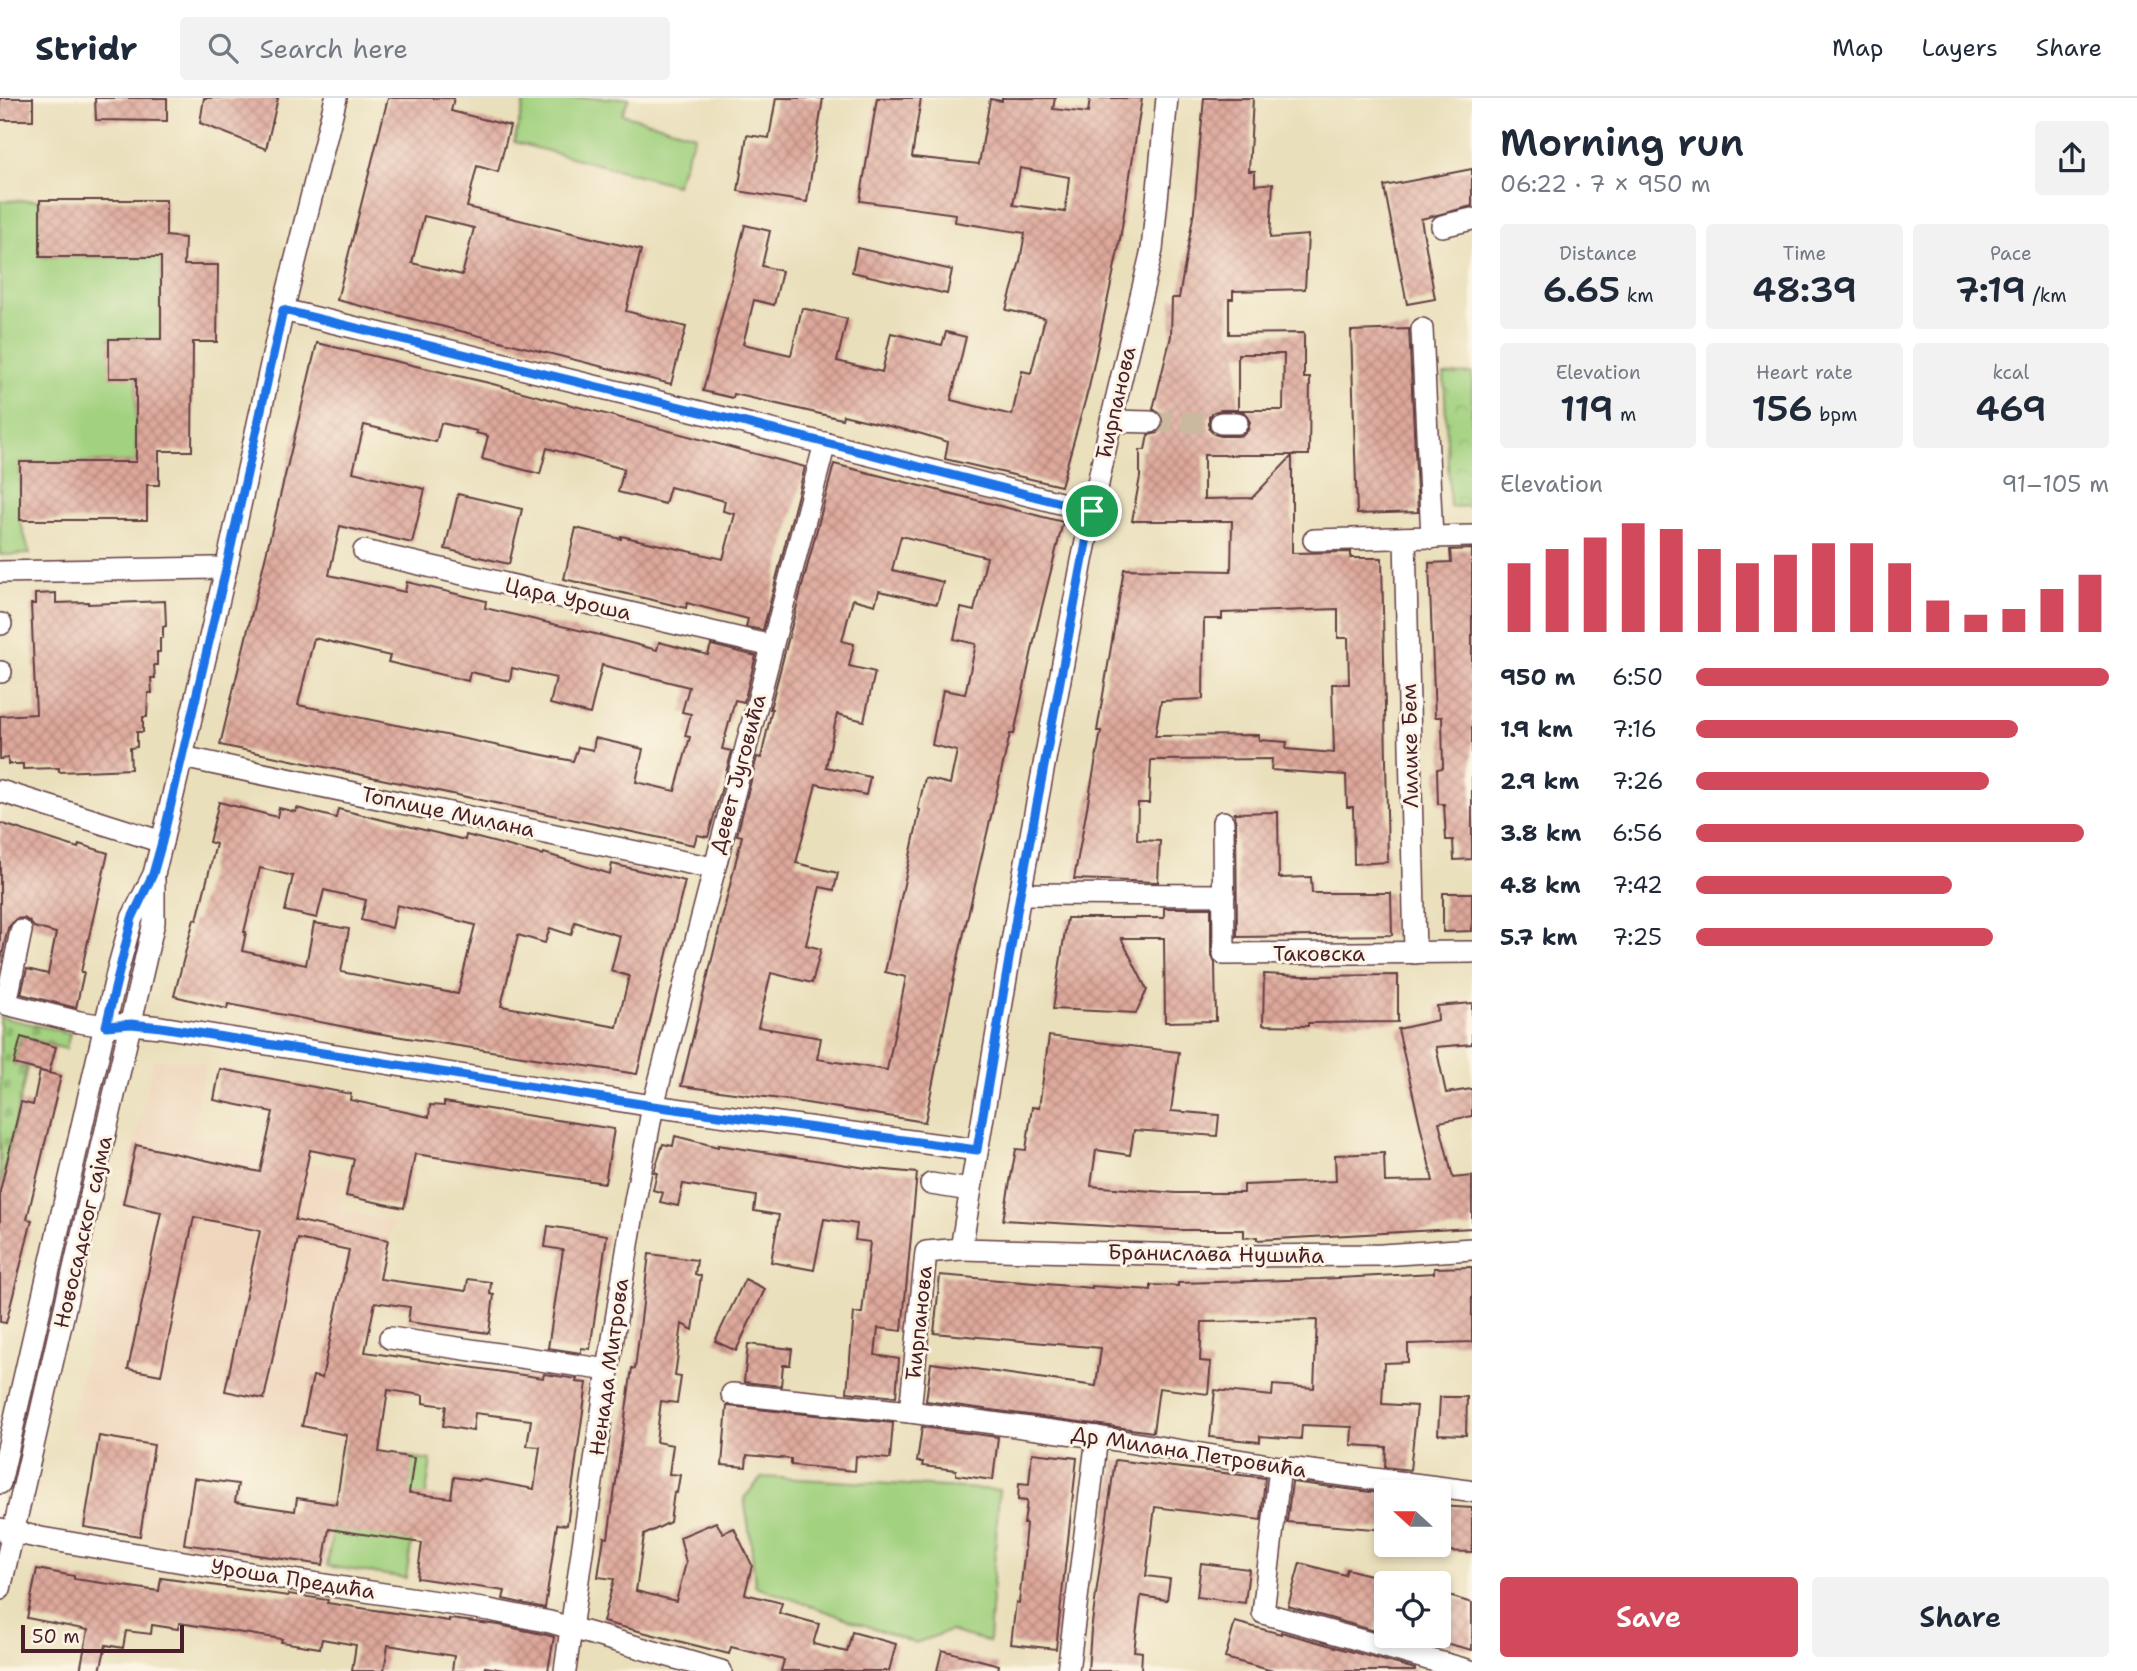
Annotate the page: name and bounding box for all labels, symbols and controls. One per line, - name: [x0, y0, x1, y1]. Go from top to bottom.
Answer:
- search box: [180, 17, 670, 80]
- text: Stridr: [35, 26, 138, 71]
- icon: search: [204, 29, 242, 67]
- text: Search here: [260, 31, 408, 66]
- text: Map: [1832, 32, 1883, 64]
- text: Layers: [1921, 32, 1998, 64]
- text: Share: [2036, 32, 2102, 64]
- text: Morning run: [1500, 117, 1744, 168]
- button: share: [2035, 121, 2109, 195]
- text: 06:22 · 7 × 950 m: [1500, 169, 1711, 199]
- text: Distance: [1559, 241, 1637, 266]
- text: Time: [1783, 241, 1826, 266]
- text: Pace: [1990, 241, 2032, 266]
- text: 6.65: [1543, 266, 1620, 313]
- text: 48:39: [1752, 266, 1857, 313]
- text: 7:19: [1955, 266, 2026, 313]
- text: km: [1620, 283, 1654, 308]
- text: /km: [2026, 283, 2067, 308]
- street label: Ћирпанова: [1089, 344, 1143, 462]
- text: Elevation: [1556, 360, 1641, 385]
- text: Heart rate: [1756, 360, 1853, 385]
- text: kcal: [1992, 360, 2029, 385]
- text: 119: [1560, 385, 1614, 432]
- text: 156: [1752, 385, 1813, 432]
- text: 469: [1975, 385, 2046, 432]
- text: m: [1614, 402, 1636, 427]
- text: bpm: [1813, 402, 1857, 427]
- text: Elevation: [1500, 469, 1603, 499]
- text: 91–105 m: [2001, 469, 2109, 499]
- pin: [1062, 481, 1122, 541]
- icon: arrive: [1073, 492, 1111, 530]
- street label: Цара Уроша: [502, 571, 634, 627]
- text: 950 m: [1500, 662, 1575, 692]
- text: 6:50: [1612, 662, 1663, 692]
- street label: Лилике Бем: [1395, 684, 1425, 808]
- street label: Девет Југовића: [703, 691, 773, 857]
- text: 1.9 km: [1500, 714, 1573, 744]
- text: 7:16: [1612, 714, 1657, 744]
- text: 2.9 km: [1500, 766, 1579, 796]
- text: 7:26: [1612, 766, 1664, 796]
- street label: Топлице Милана: [359, 780, 537, 844]
- text: 3.8 km: [1500, 818, 1581, 848]
- text: 6:56: [1612, 818, 1663, 848]
- text: 4.8 km: [1500, 870, 1581, 900]
- text: 7:42: [1612, 870, 1663, 900]
- text: 5.7 km: [1500, 922, 1577, 952]
- text: 7:25: [1612, 922, 1662, 952]
- street label: Таковска: [1273, 940, 1365, 968]
- street label: Новосадског сајма: [47, 1133, 119, 1331]
- street label: Бранислава Нушића: [1108, 1238, 1324, 1270]
- street label: Ћирпанова: [899, 1264, 939, 1382]
- street label: Ненада Митрова: [583, 1277, 635, 1457]
- street label: Др Милана Петровића: [1069, 1420, 1309, 1484]
- north arrow: [1374, 1480, 1451, 1558]
- map controls: [1374, 1480, 1451, 1648]
- street label: Уроша Предића: [209, 1552, 377, 1606]
- button: locate: [1374, 1571, 1451, 1648]
- button: Save: [1500, 1577, 1798, 1657]
- button: Share: [1812, 1577, 2109, 1657]
- scale bar: [21, 1622, 184, 1654]
- text: 50 m: [32, 1624, 80, 1649]

